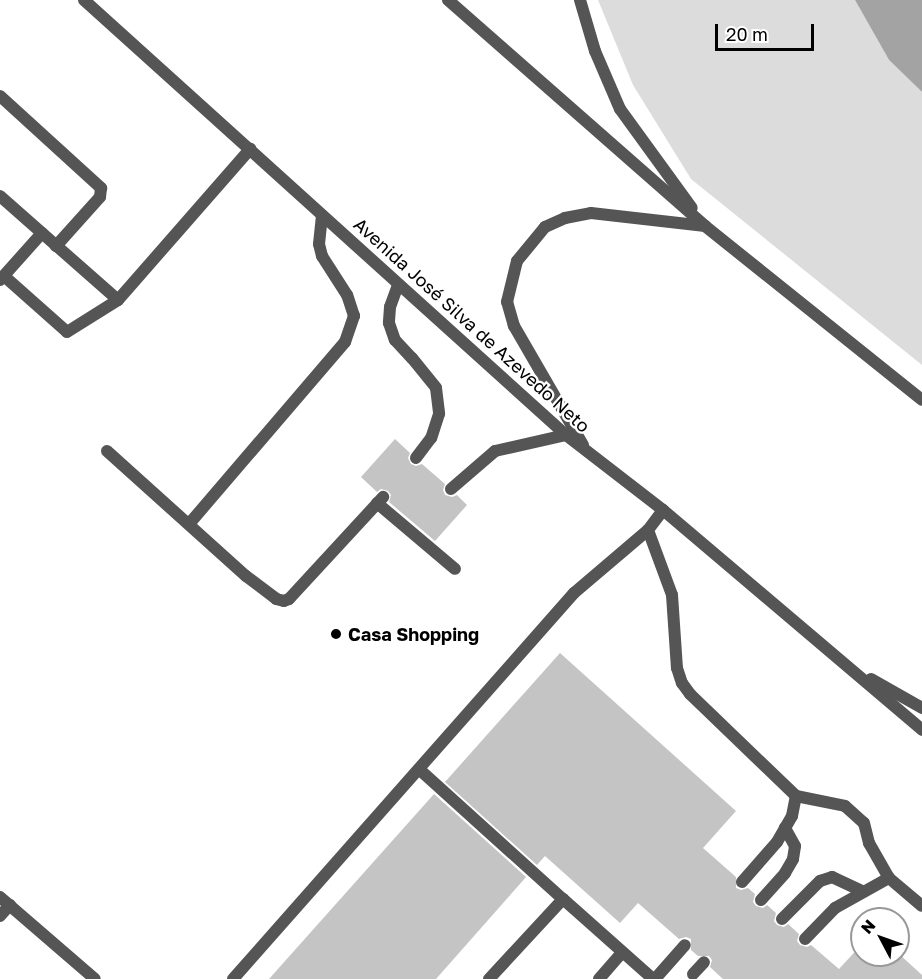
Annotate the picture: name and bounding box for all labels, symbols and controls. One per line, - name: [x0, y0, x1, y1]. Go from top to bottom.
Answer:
- scale bar: [718, 12, 817, 50]
- text: 20 m: [726, 23, 768, 45]
- street label: Avenida José Silva de Azevedo Neto: [350, 213, 594, 437]
- place label: Casa Shopping: [348, 623, 479, 645]
- marker: Casa Shopping: [329, 627, 343, 641]
- north arrow: [850, 907, 910, 967]
- text: N: [856, 915, 879, 938]

